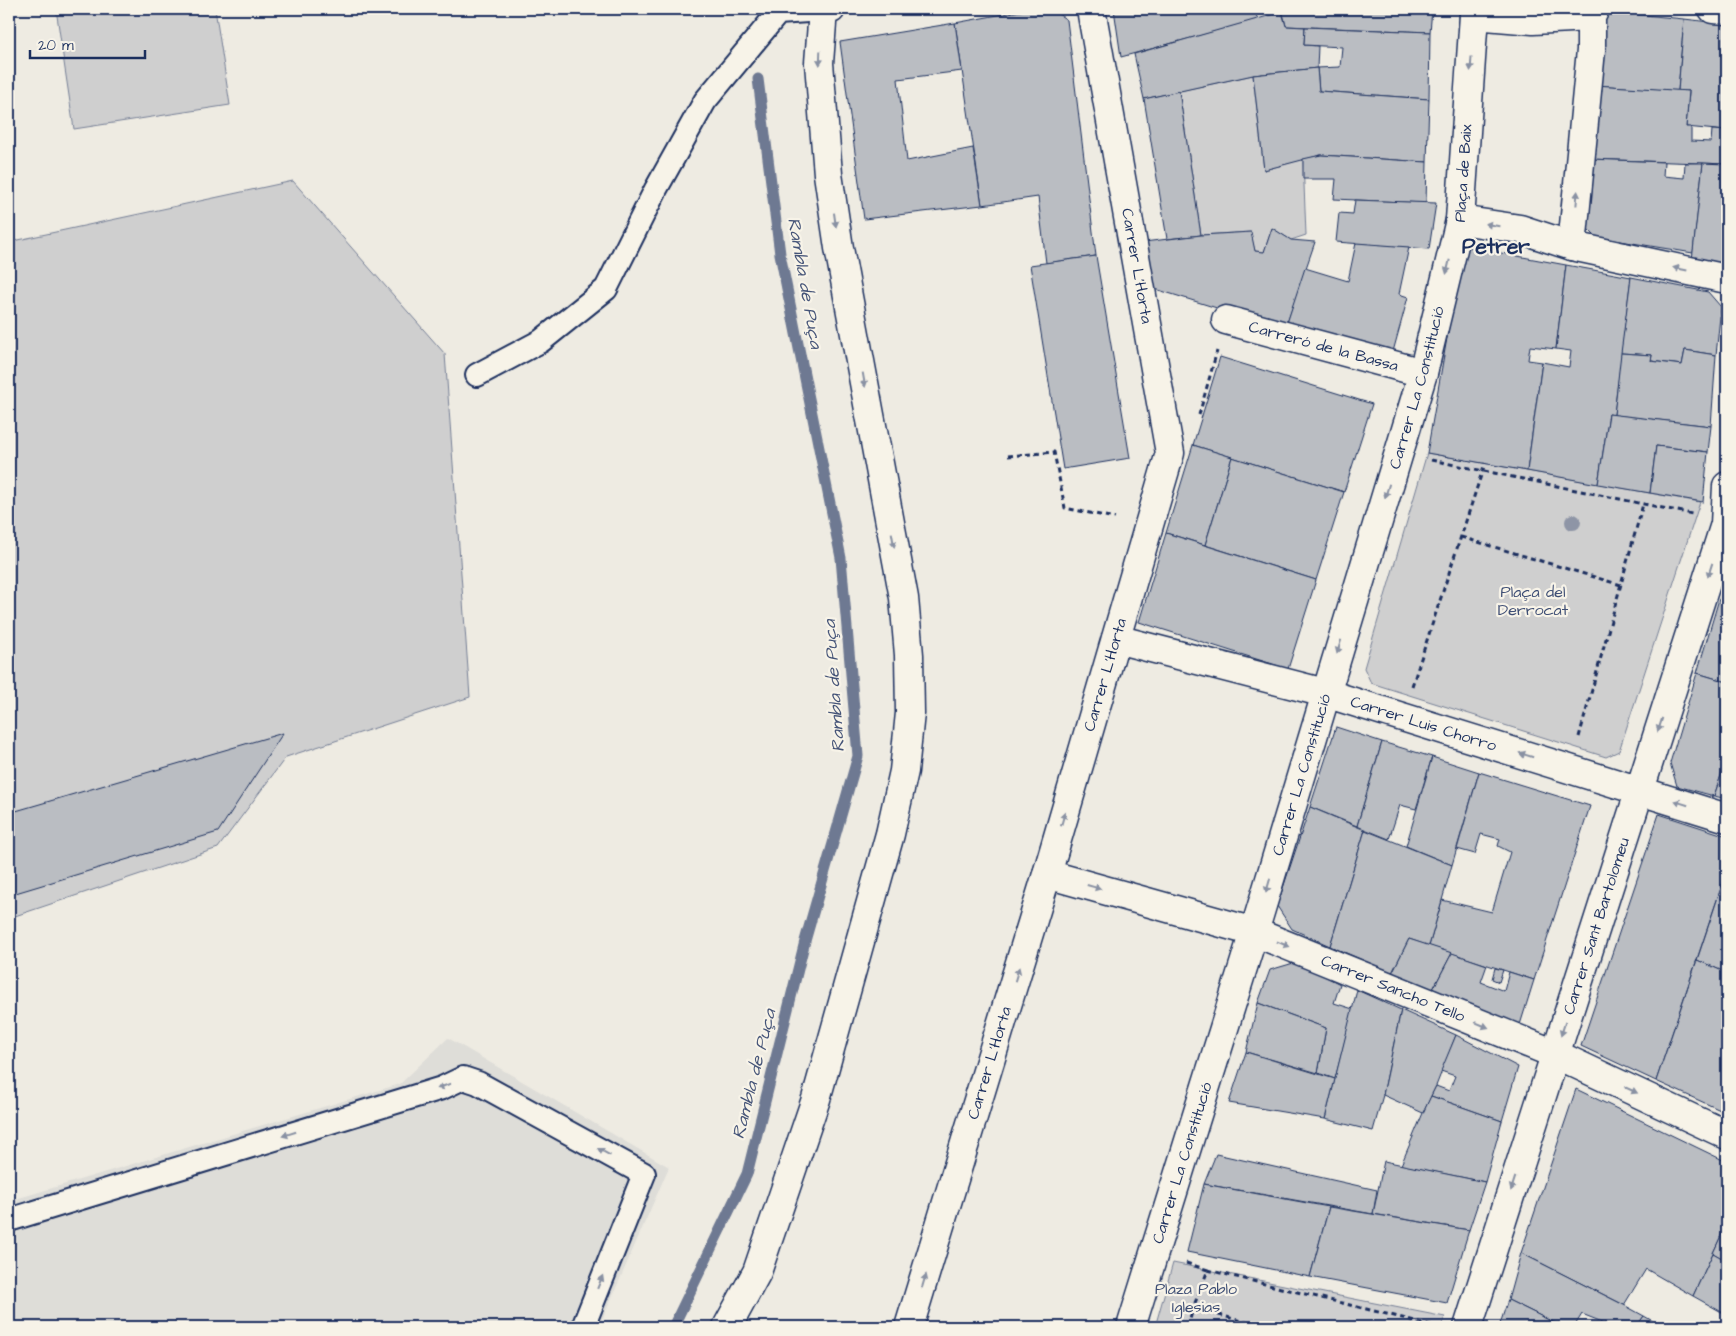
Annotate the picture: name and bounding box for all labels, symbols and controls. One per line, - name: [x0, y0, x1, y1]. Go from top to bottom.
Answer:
- scale bar: [30, 28, 145, 60]
- text: 20 m: [38, 35, 74, 56]
- one-way arrow: [815, 51, 823, 67]
- one-way arrow: [1466, 56, 1474, 72]
- street label: Plaça de Baix: [1449, 123, 1478, 223]
- one-way arrow: [1573, 189, 1581, 205]
- street label: Carrer L'Horta: [1116, 207, 1158, 325]
- one-way arrow: [831, 212, 839, 228]
- water label: Rambla de Puça: [781, 216, 829, 351]
- one-way arrow: [1483, 220, 1499, 228]
- district label: Petrer: [1462, 232, 1530, 261]
- one-way arrow: [1444, 260, 1452, 275]
- one-way arrow: [1671, 264, 1687, 272]
- street label: Carrer La Constitució: [1384, 304, 1450, 472]
- street label: Carreró de la Bassa: [1246, 316, 1401, 377]
- one-way arrow: [861, 372, 869, 388]
- one-way arrow: [1382, 484, 1390, 499]
- one-way arrow: [890, 532, 898, 548]
- one-way arrow: [1705, 562, 1713, 577]
- park label: Plaça del Derrocat: [1498, 581, 1569, 621]
- street label: Carrer L'Horta: [1078, 616, 1132, 734]
- water label: Rambla de Puça: [817, 618, 851, 753]
- one-way arrow: [1335, 639, 1343, 654]
- street label: Carrer La Constitució: [1267, 691, 1336, 858]
- street label: Carrer Luis Chorro: [1348, 691, 1499, 757]
- one-way arrow: [1656, 717, 1663, 732]
- one-way arrow: [1518, 751, 1533, 758]
- one-way arrow: [1673, 799, 1688, 807]
- one-way arrow: [1060, 811, 1068, 826]
- street label: Carrer Sant Bartolomeu: [1558, 835, 1635, 1017]
- one-way arrow: [1263, 879, 1271, 894]
- one-way arrow: [1087, 884, 1102, 892]
- one-way arrow: [1276, 940, 1290, 948]
- street label: Carrer Sancho Tello: [1318, 949, 1468, 1027]
- one-way arrow: [1013, 967, 1021, 982]
- street label: Carrer L'Horta: [962, 1004, 1017, 1122]
- water label: Rambla de Puça: [726, 1006, 782, 1141]
- one-way arrow: [1475, 1021, 1490, 1029]
- one-way arrow: [1558, 1022, 1566, 1037]
- street label: Carrer La Constitució: [1147, 1079, 1218, 1246]
- one-way arrow: [436, 1082, 451, 1090]
- one-way arrow: [1624, 1087, 1638, 1095]
- one-way arrow: [281, 1130, 296, 1138]
- one-way arrow: [597, 1148, 611, 1156]
- one-way arrow: [1509, 1177, 1517, 1192]
- one-way arrow: [920, 1273, 928, 1288]
- one-way arrow: [596, 1274, 604, 1289]
- park label: Plaza Pablo Iglesias: [1155, 1278, 1237, 1319]

